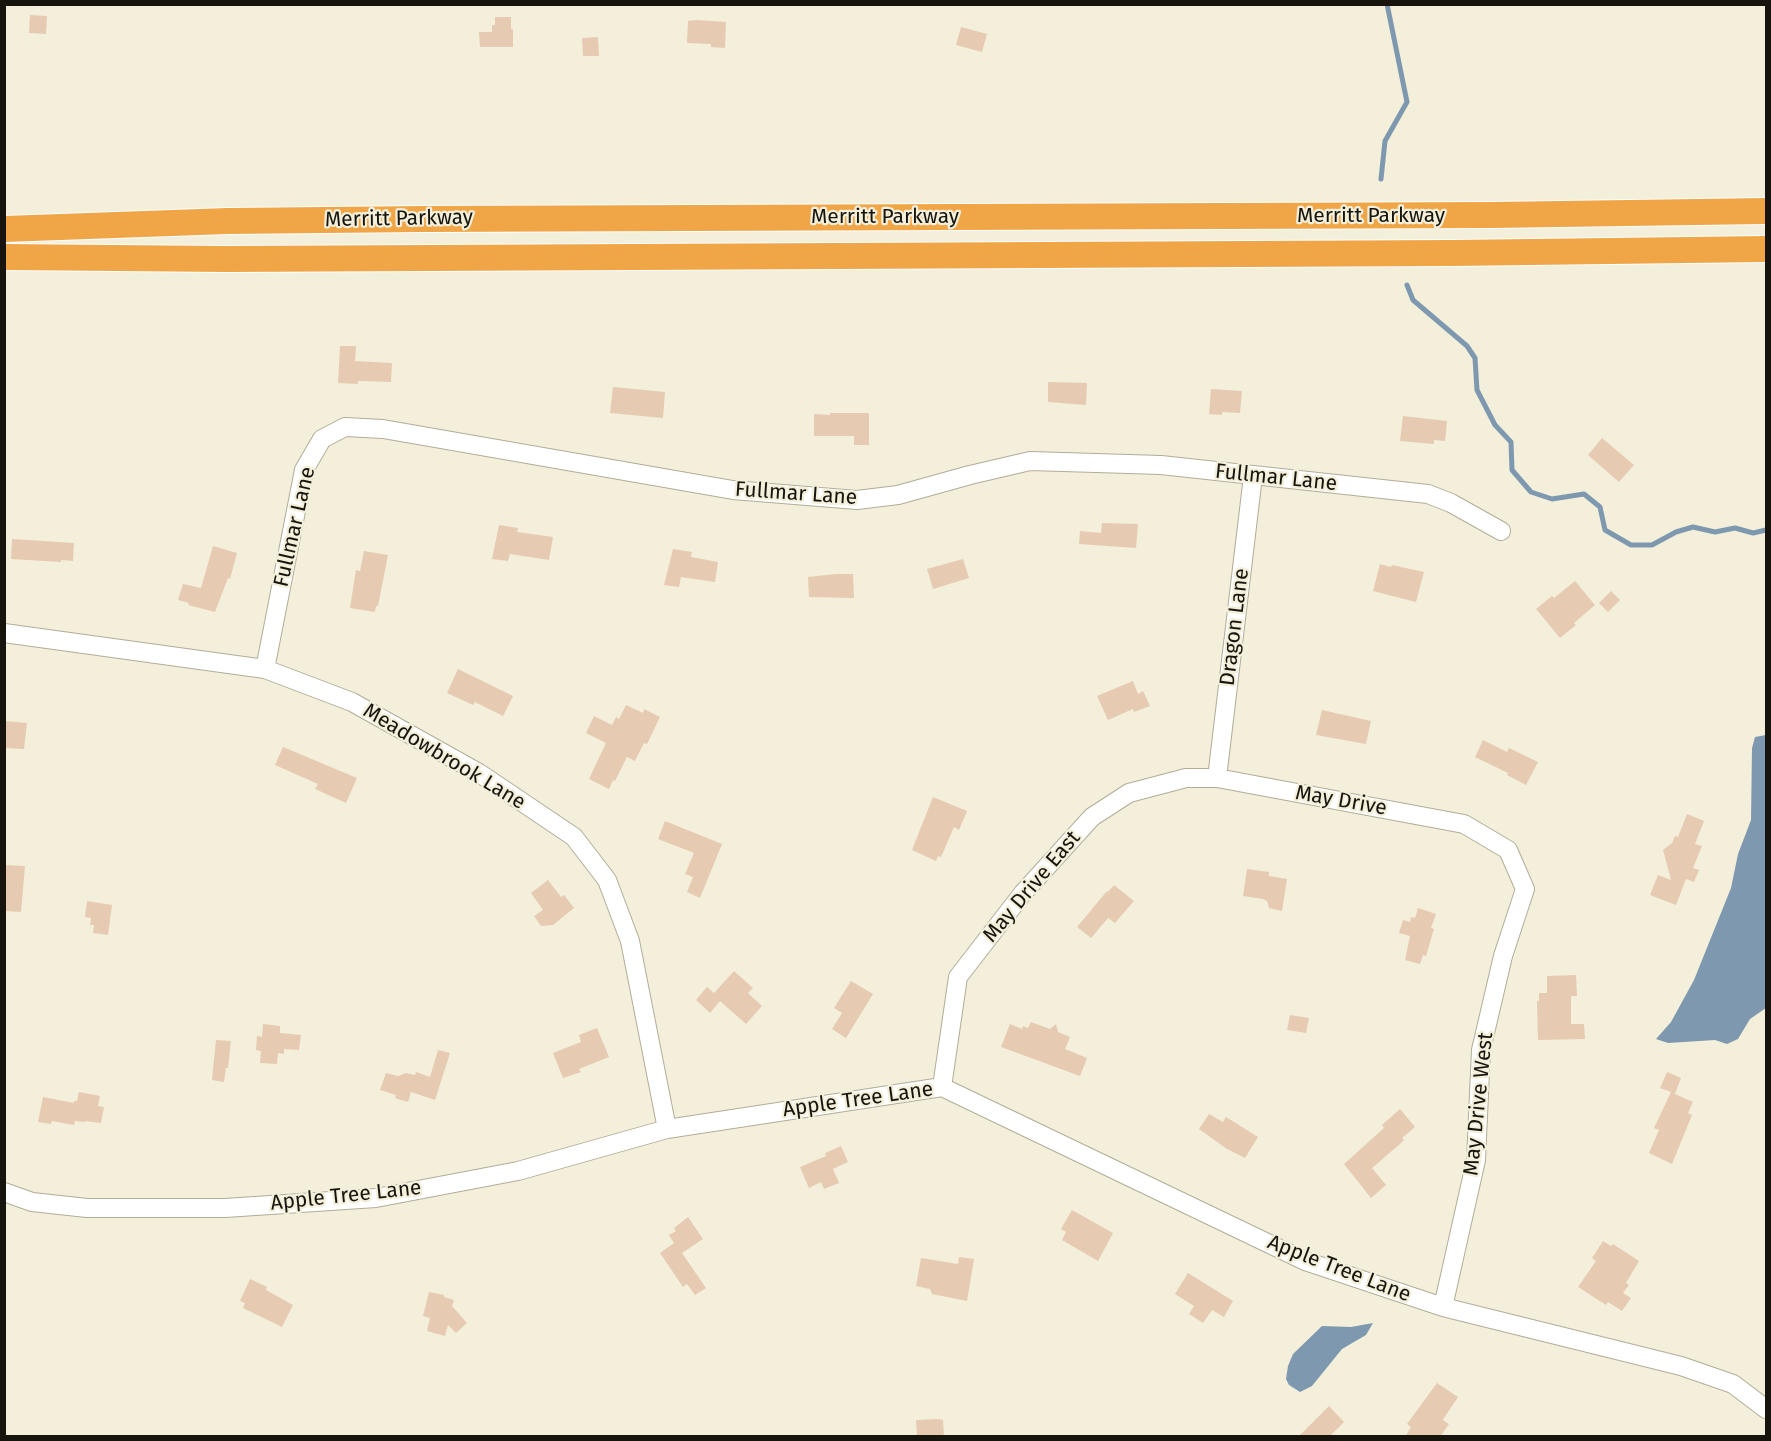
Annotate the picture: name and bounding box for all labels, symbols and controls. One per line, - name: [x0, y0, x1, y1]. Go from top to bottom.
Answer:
- street label: Merritt Parkway: [1297, 203, 1445, 229]
- street label: Merritt Parkway: [811, 204, 959, 230]
- street label: Merritt Parkway: [325, 205, 473, 233]
- street label: Fullmar Lane: [1214, 459, 1338, 497]
- street label: Fullmar Lane: [269, 464, 321, 590]
- street label: Fullmar Lane: [734, 477, 858, 511]
- street label: Dragon Lane: [1215, 567, 1255, 687]
- street label: Meadowbrook Lane: [358, 699, 530, 815]
- street label: May Drive: [1293, 781, 1389, 821]
- street label: May Drive East: [978, 826, 1086, 948]
- street label: May Drive West: [1459, 1031, 1499, 1177]
- street label: Apple Tree Lane: [781, 1077, 935, 1123]
- street label: Apple Tree Lane: [269, 1176, 423, 1216]
- street label: Apple Tree Lane: [1264, 1230, 1414, 1308]

